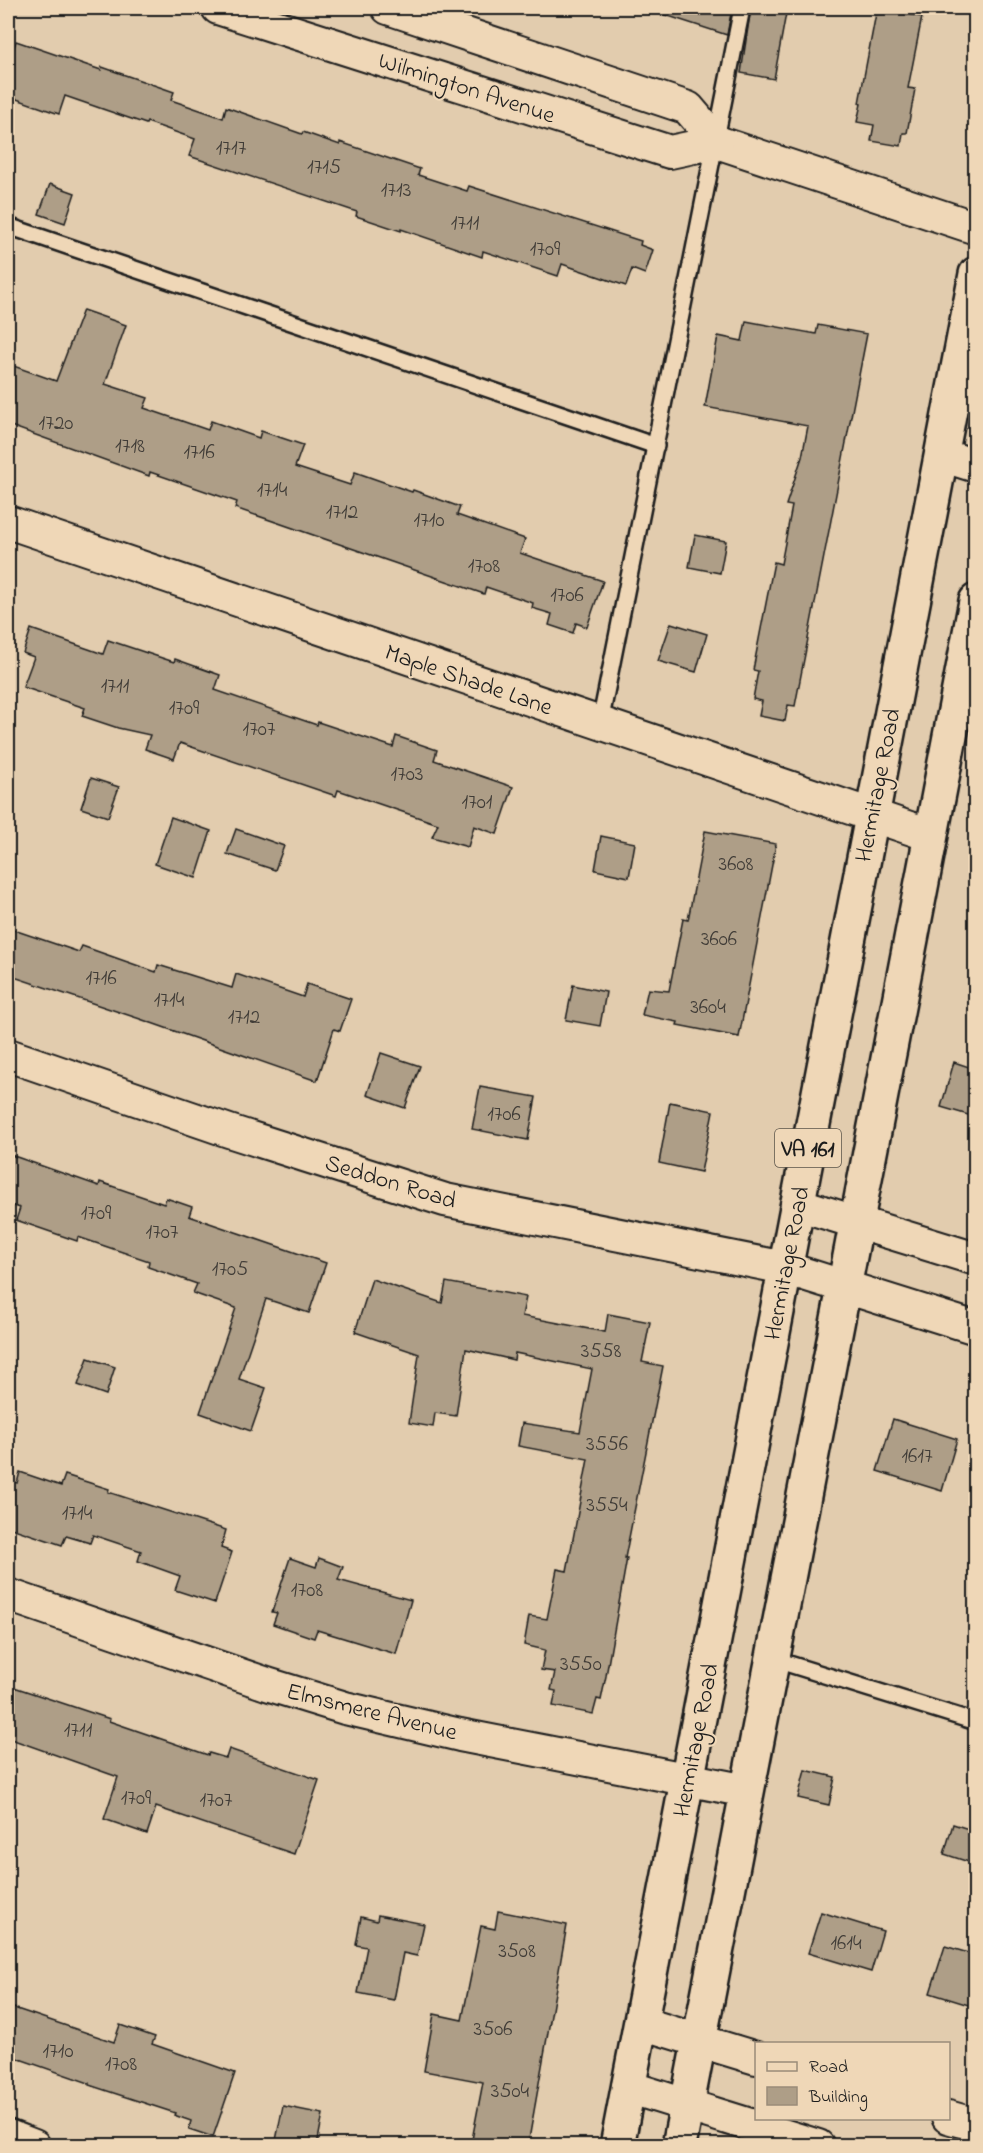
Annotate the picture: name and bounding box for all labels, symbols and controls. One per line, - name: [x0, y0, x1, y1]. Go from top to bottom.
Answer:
- street label: Wilmington Avenue: [373, 44, 559, 135]
- house number: 1717: [216, 134, 247, 164]
- house number: 1715: [307, 153, 341, 183]
- house number: 1713: [381, 176, 411, 206]
- house number: 1711: [451, 209, 480, 239]
- house number: 1709: [530, 235, 561, 265]
- house number: 1720: [39, 409, 73, 439]
- house number: 1718: [115, 432, 145, 462]
- house number: 1716: [183, 438, 215, 468]
- house number: 1714: [257, 476, 288, 506]
- house number: 1712: [326, 498, 358, 528]
- house number: 1710: [413, 506, 445, 536]
- house number: 1708: [468, 552, 500, 582]
- house number: 1706: [550, 581, 584, 611]
- street label: Maple Shade Lane: [380, 636, 557, 726]
- house number: 1711: [101, 672, 130, 702]
- house number: 1709: [169, 694, 200, 724]
- street label: Hermitage Road: [847, 705, 912, 865]
- house number: 1707: [242, 715, 276, 745]
- house number: 1703: [390, 760, 424, 790]
- house number: 1701: [461, 788, 493, 818]
- house number: 3608: [719, 850, 754, 880]
- house number: 3606: [701, 925, 737, 955]
- house number: 1716: [85, 964, 117, 994]
- house number: 1714: [154, 986, 185, 1016]
- house number: 3604: [690, 993, 726, 1023]
- house number: 1712: [228, 1003, 260, 1033]
- house number: 1706: [487, 1100, 521, 1130]
- road number: VA 161: [775, 1129, 841, 1167]
- street label: Seddon Road: [320, 1147, 461, 1220]
- street label: Hermitage Road: [756, 1183, 821, 1343]
- house number: 1709: [81, 1199, 112, 1229]
- house number: 1707: [145, 1218, 179, 1248]
- house number: 1705: [212, 1255, 248, 1285]
- house number: 3558: [581, 1337, 621, 1367]
- house number: 3556: [586, 1430, 628, 1460]
- house number: 1617: [901, 1442, 933, 1472]
- house number: 3554: [586, 1491, 628, 1521]
- house number: 1714: [62, 1499, 93, 1529]
- house number: 1708: [291, 1576, 323, 1606]
- house number: 3550: [560, 1650, 602, 1680]
- street label: Hermitage Road: [665, 1660, 730, 1820]
- street label: Elmsmere Avenue: [282, 1675, 461, 1752]
- house number: 1711: [64, 1716, 93, 1746]
- house number: 1709: [121, 1784, 152, 1814]
- house number: 1707: [199, 1786, 233, 1816]
- house number: 1614: [830, 1929, 862, 1959]
- house number: 3508: [498, 1937, 536, 1967]
- house number: 3506: [474, 2015, 513, 2045]
- house number: 1710: [42, 2037, 74, 2067]
- legend: [755, 2042, 950, 2120]
- house number: 1708: [105, 2050, 137, 2080]
- text: Road: [809, 2055, 848, 2081]
- house number: 3504: [491, 2077, 530, 2107]
- text: Building: [808, 2085, 868, 2112]

